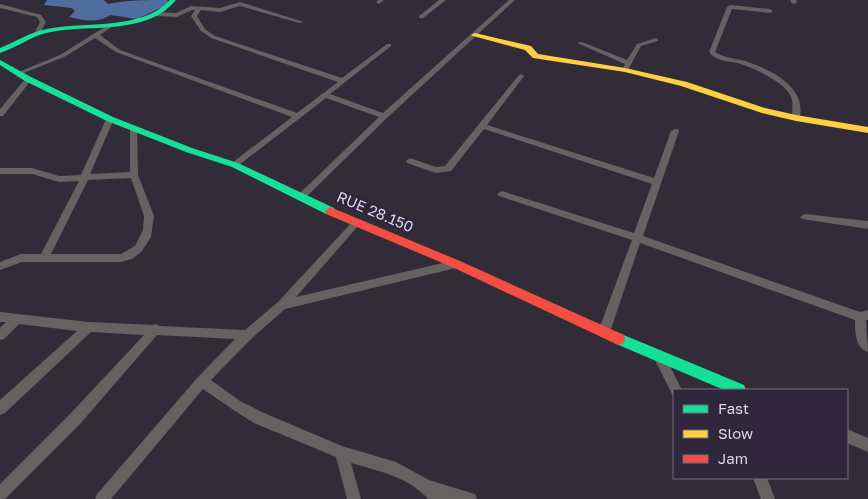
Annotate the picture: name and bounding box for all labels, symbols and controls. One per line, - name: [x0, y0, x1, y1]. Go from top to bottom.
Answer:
- street label: RUE 28.150: [334, 187, 416, 235]
- legend: [673, 389, 848, 479]
- text: Fast: [718, 399, 749, 417]
- text: Slow: [718, 424, 753, 442]
- text: Jam: [718, 449, 748, 467]

